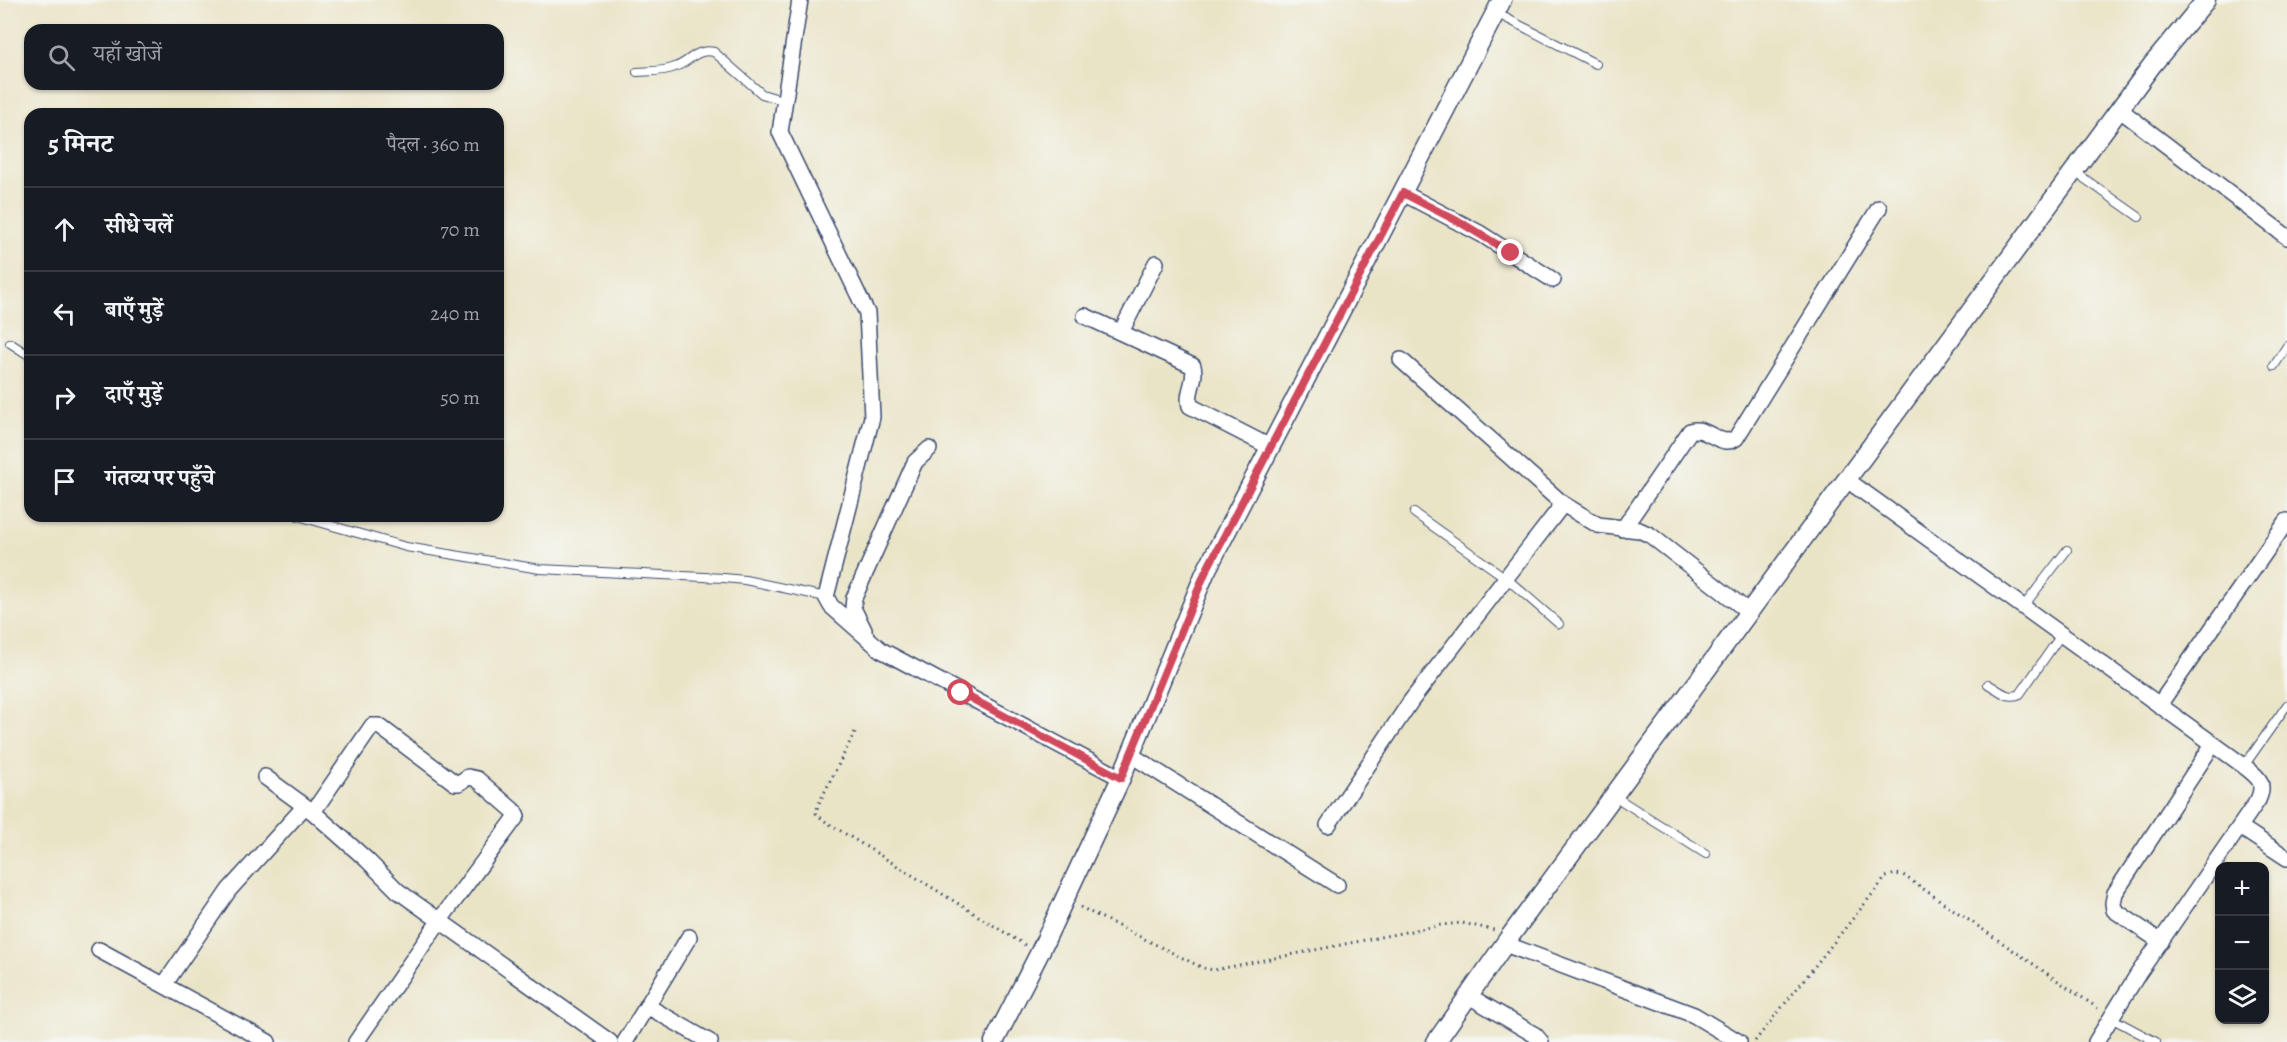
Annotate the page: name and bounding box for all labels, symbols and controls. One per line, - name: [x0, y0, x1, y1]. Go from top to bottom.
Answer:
- search box: [24, 24, 504, 90]
- text: यहाँ खोजें: [93, 39, 162, 69]
- icon: search: [45, 41, 78, 74]
- text: 5 मिनट: [48, 126, 113, 161]
- text: पैदल · 360 m: [387, 131, 480, 158]
- text: सीधे चलें: [105, 211, 173, 241]
- icon: ahead: [48, 213, 81, 246]
- text: 70 m: [440, 216, 480, 243]
- route end: [1497, 239, 1523, 265]
- text: बाएँ मुड़ें: [105, 295, 163, 325]
- icon: left: [48, 297, 81, 330]
- text: 240 m: [430, 300, 480, 327]
- text: दाएँ मुड़ें: [105, 379, 163, 409]
- icon: right: [48, 381, 81, 414]
- text: 50 m: [440, 384, 480, 411]
- text: गंतव्य पर पहुँचे: [105, 463, 214, 493]
- icon: arrive: [48, 465, 81, 498]
- route start: [947, 679, 973, 705]
- map controls: [2215, 862, 2269, 1024]
- button: +: [2215, 862, 2269, 916]
- button: −: [2215, 916, 2269, 970]
- button: layers: [2215, 970, 2269, 1024]

